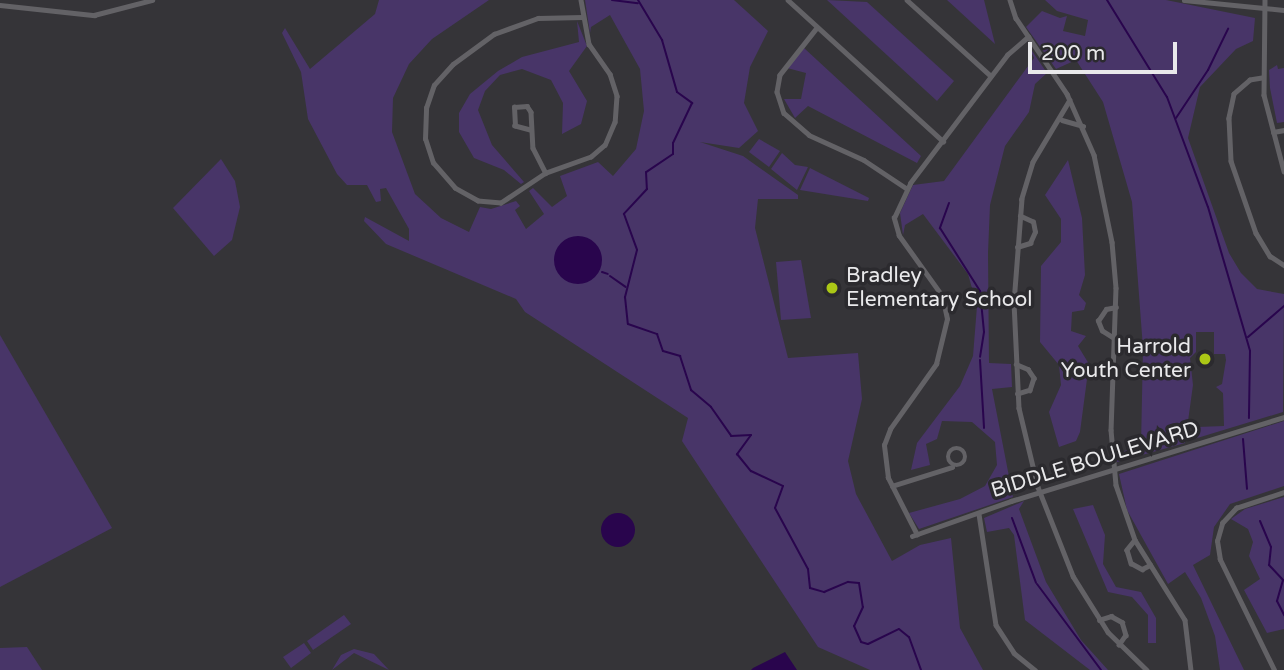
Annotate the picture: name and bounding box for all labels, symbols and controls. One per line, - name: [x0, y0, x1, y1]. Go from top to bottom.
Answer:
- scale bar: [1032, 28, 1181, 72]
- text: 200 m: [1041, 41, 1105, 66]
- place label: Bradley Elementary School: [846, 263, 1033, 313]
- marker: Bradley Elementary School: [824, 280, 840, 296]
- place label: Harrold Youth Center: [1061, 334, 1191, 384]
- marker: Harrold Youth Center: [1197, 351, 1213, 367]
- street label: BIDDLE BOULEVARD: [988, 416, 1202, 504]

